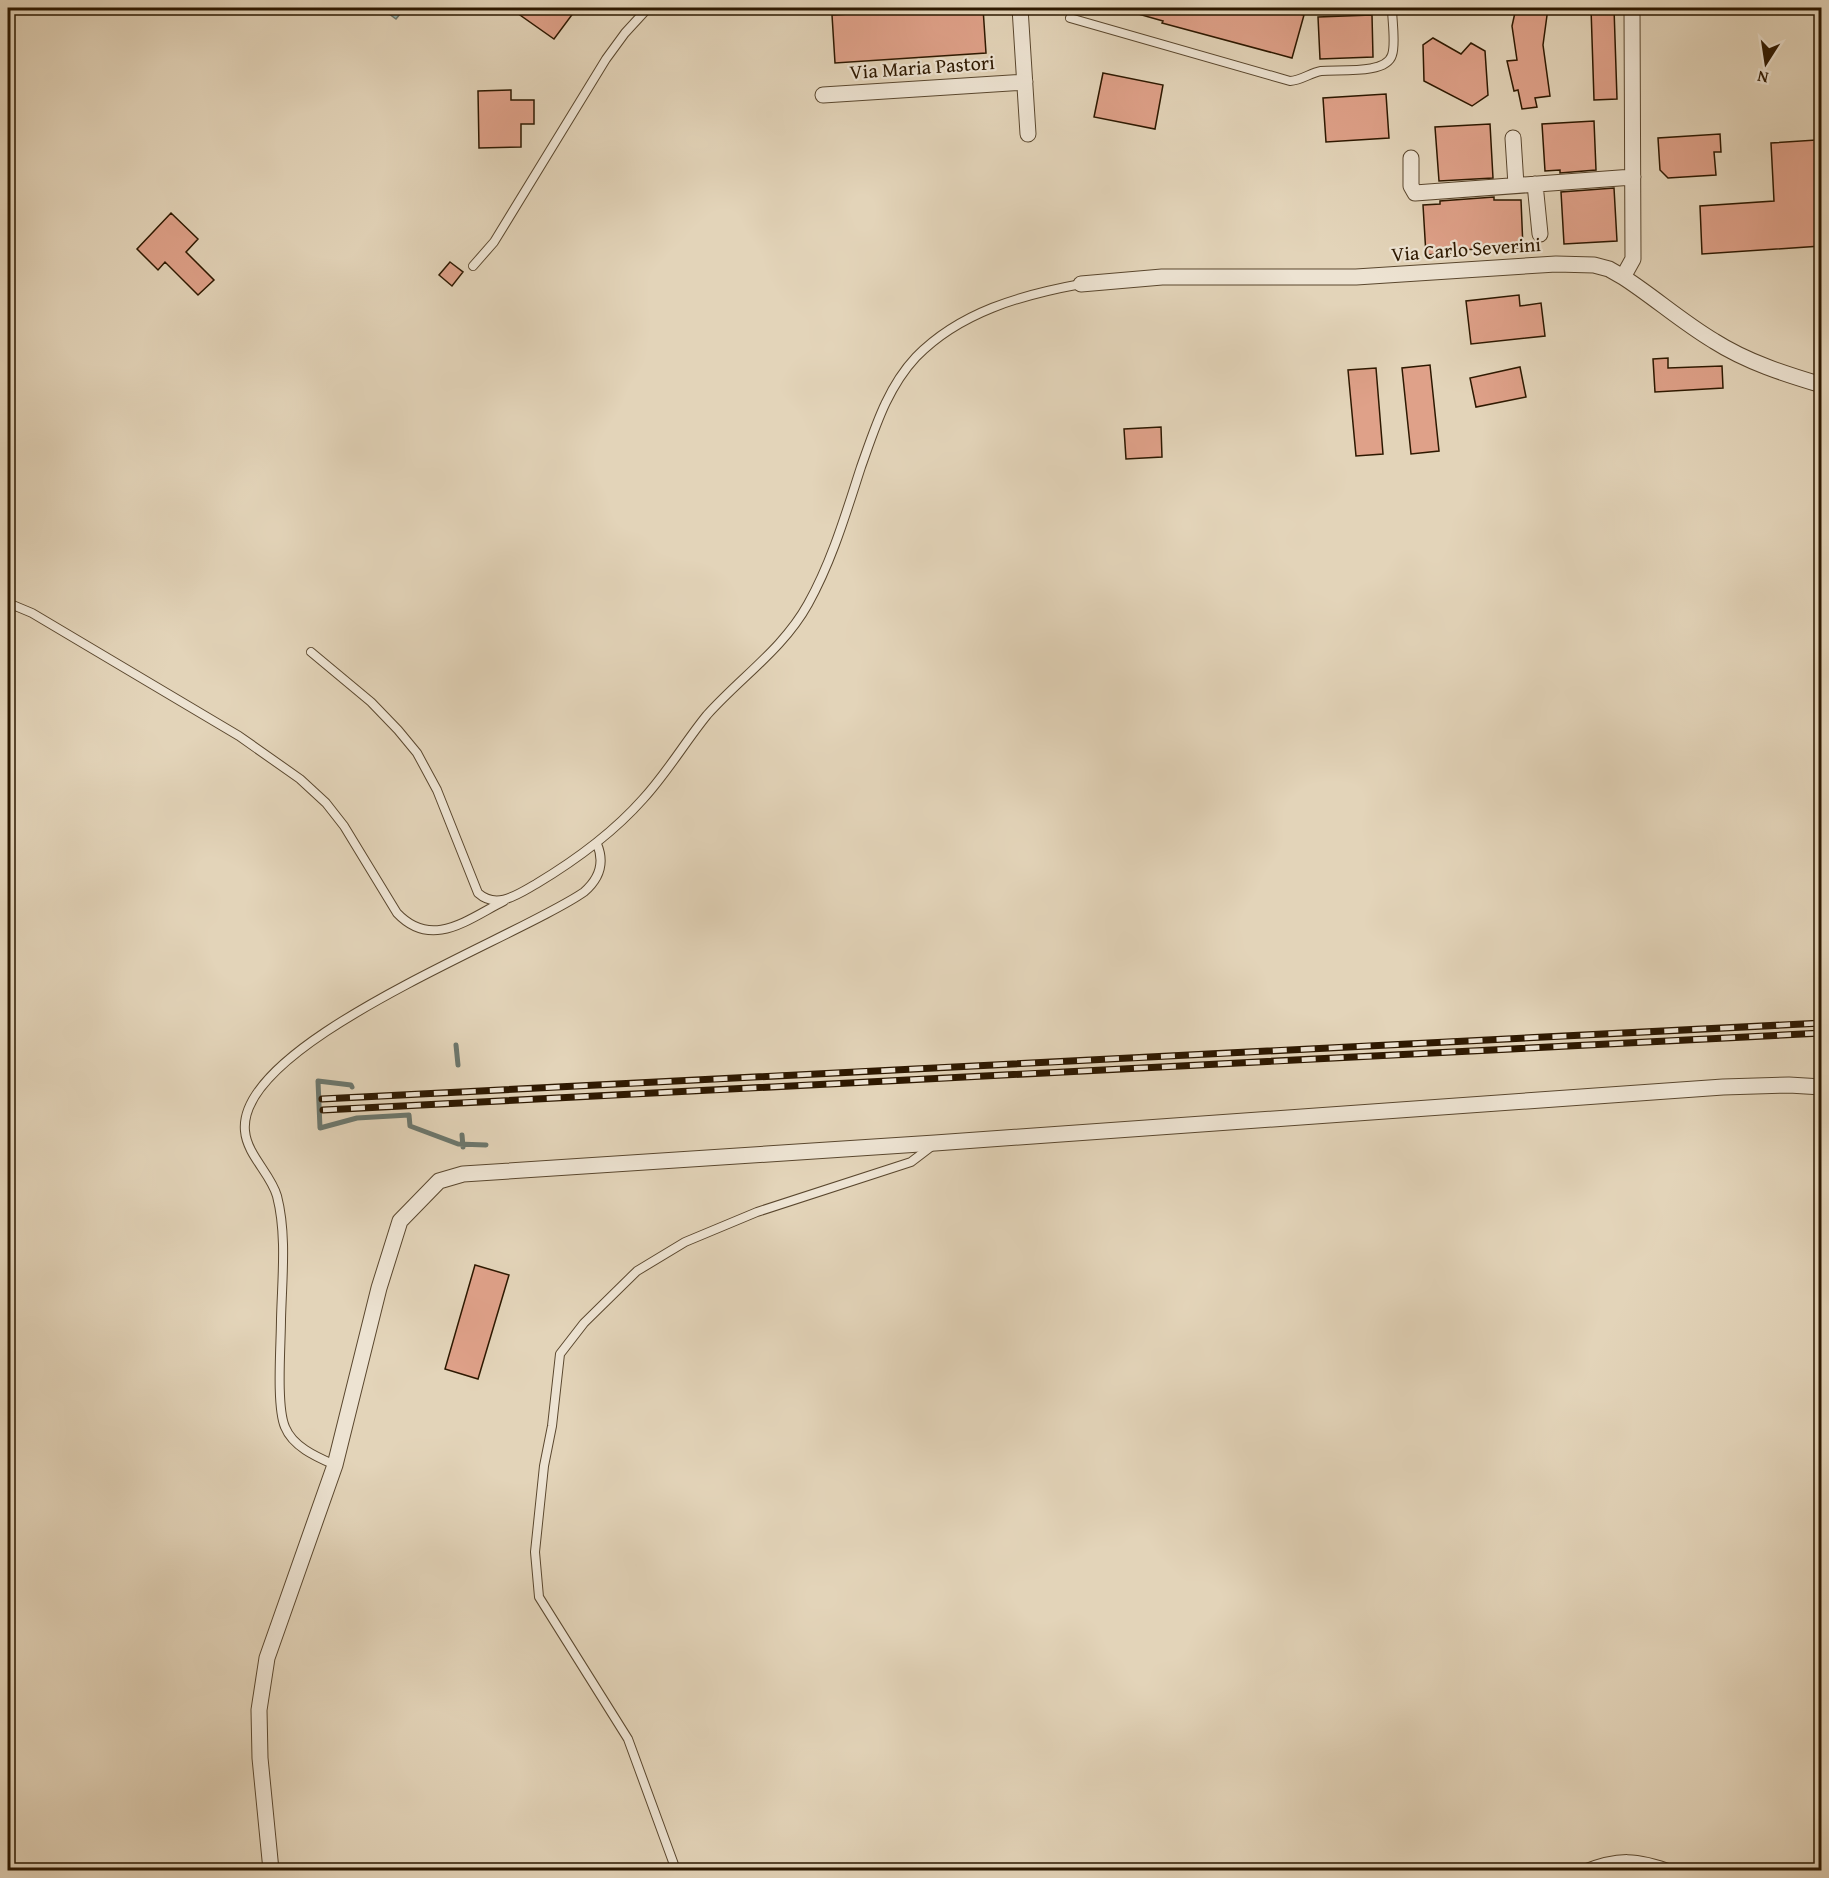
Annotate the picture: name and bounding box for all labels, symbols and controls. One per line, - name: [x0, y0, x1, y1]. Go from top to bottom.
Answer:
- north arrow: [1736, 33, 1796, 93]
- street label: Via Maria Pastori: [848, 47, 996, 86]
- text: N: [1755, 65, 1771, 91]
- street label: Via Carlo Severini: [1390, 229, 1542, 268]

